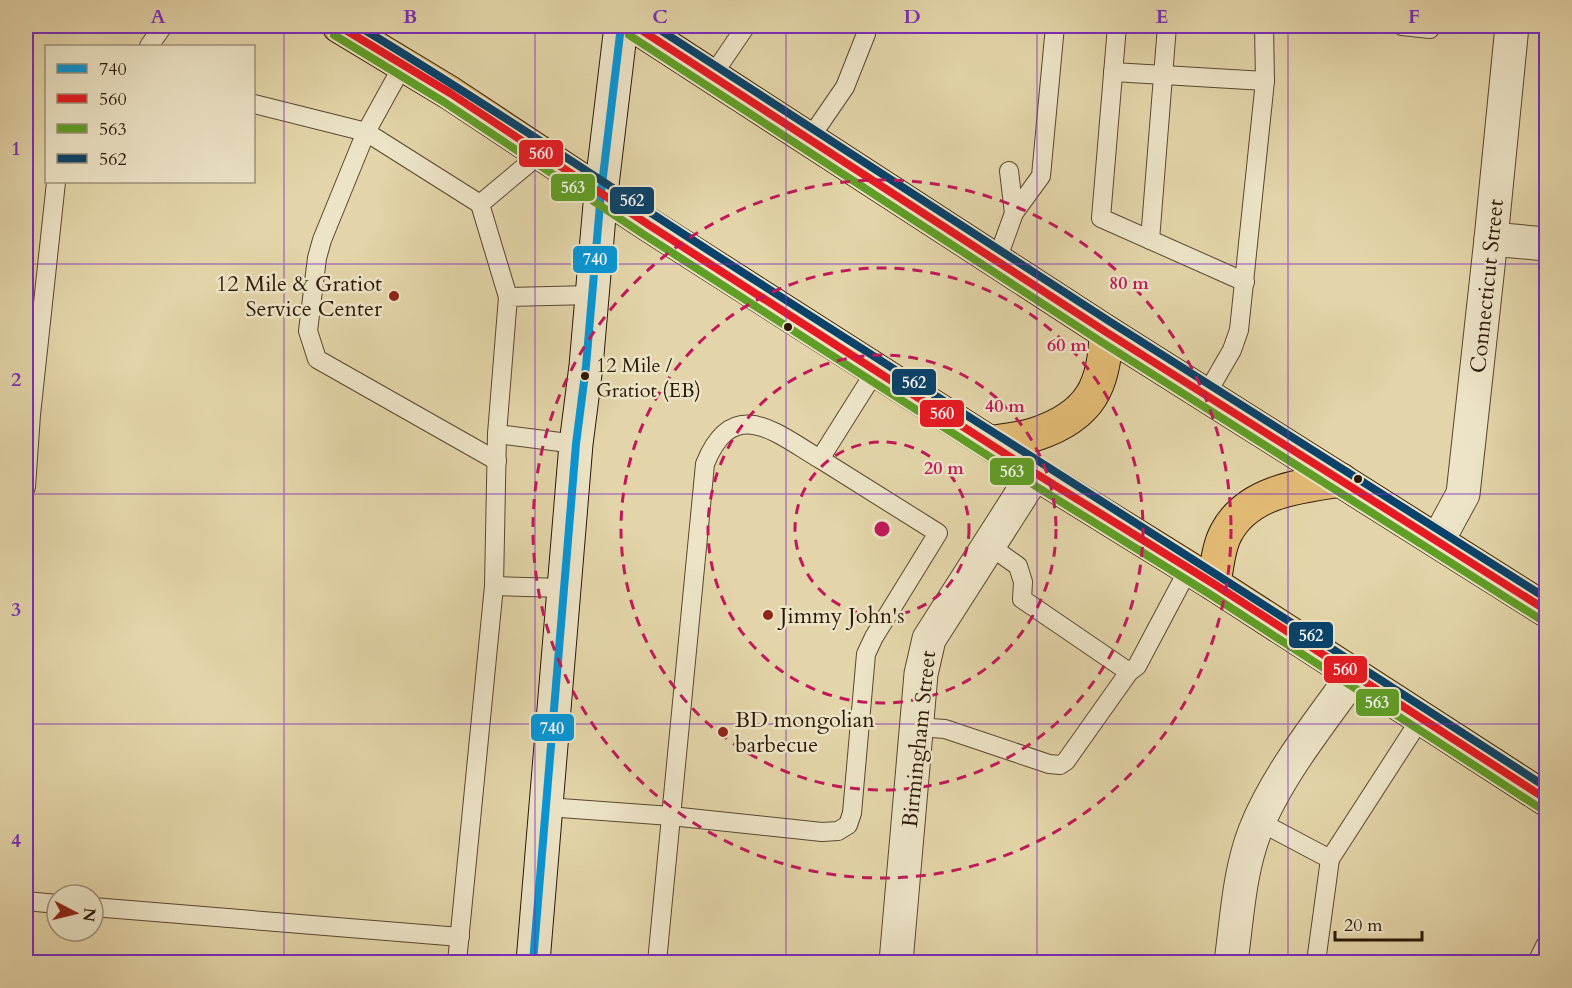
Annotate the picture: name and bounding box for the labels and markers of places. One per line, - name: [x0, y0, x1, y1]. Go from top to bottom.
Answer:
- place label: 12 Mile & Gratiot Service Center: [216, 269, 383, 324]
- marker: 12 Mile & Gratiot Service Center: [387, 289, 401, 303]
- unlabelled marker: [782, 321, 794, 333]
- place label: 12 Mile / Gratiot (EB): [596, 352, 701, 404]
- marker: 12 Mile / Gratiot (EB): [579, 370, 591, 382]
- unlabelled marker: [1352, 473, 1364, 485]
- centre of rings: [872, 519, 892, 539]
- place label: Jimmy John's: [777, 601, 905, 631]
- marker: Jimmy John's: [761, 608, 775, 622]
- place label: BD mongolian barbecue: [735, 705, 875, 760]
- marker: BD mongolian barbecue: [716, 725, 730, 739]

